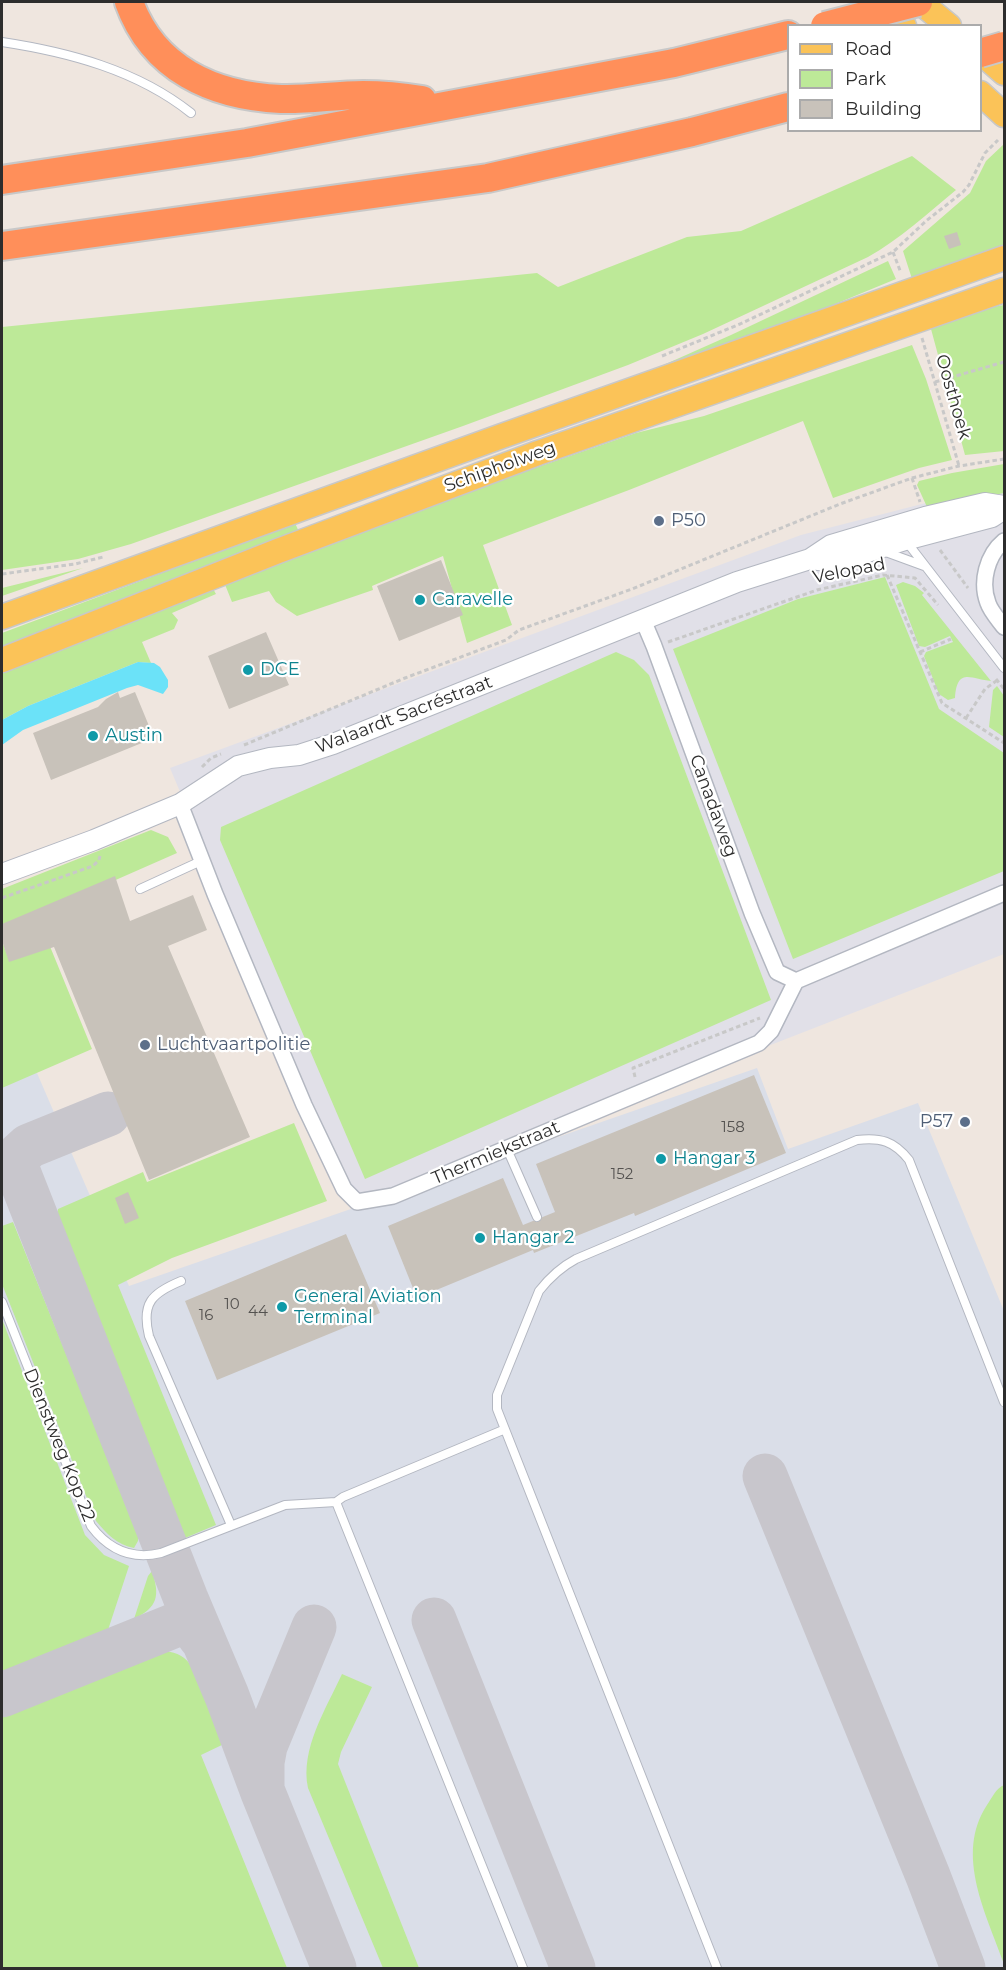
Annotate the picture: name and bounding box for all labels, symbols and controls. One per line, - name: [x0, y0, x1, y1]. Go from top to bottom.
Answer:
- legend: [787, 24, 982, 132]
- text: Road: [845, 38, 892, 60]
- text: Park: [845, 68, 886, 90]
- text: Building: [845, 98, 922, 120]
- street label: Oosthoek: [931, 352, 975, 442]
- street label: Schipholweg: [441, 437, 559, 497]
- place label: P50: [671, 510, 706, 532]
- marker: P50: [652, 514, 666, 528]
- street label: Velopad: [811, 553, 887, 589]
- place label: Caravelle: [432, 589, 513, 611]
- marker: Caravelle: [413, 593, 427, 607]
- place label: DCE: [260, 659, 300, 681]
- marker: DCE: [241, 663, 255, 677]
- street label: Walaardt Sacréstraat: [313, 671, 495, 759]
- place label: Austin: [105, 725, 163, 747]
- marker: Austin: [86, 729, 100, 743]
- street label: Canadaweg: [684, 752, 742, 860]
- place label: Luchtvaartpolitie: [157, 1034, 310, 1056]
- marker: Luchtvaartpolitie: [138, 1038, 152, 1052]
- place label: P57: [920, 1111, 953, 1133]
- marker: P57: [958, 1115, 972, 1129]
- street label: Thermiekstraat: [429, 1116, 563, 1190]
- house number: 158: [721, 1119, 745, 1137]
- place label: Hangar 3: [673, 1148, 755, 1170]
- marker: Hangar 3: [654, 1152, 668, 1166]
- house number: 152: [611, 1166, 633, 1184]
- place label: Hangar 2: [492, 1227, 575, 1249]
- marker: Hangar 2: [473, 1231, 487, 1245]
- place label: General Aviation Terminal: [294, 1286, 442, 1328]
- house number: 10: [224, 1296, 240, 1314]
- marker: General Aviation Terminal: [275, 1300, 289, 1314]
- house number: 44: [248, 1303, 268, 1321]
- house number: 16: [199, 1307, 213, 1325]
- street label: Dienstweg Kop 22: [18, 1365, 100, 1525]

